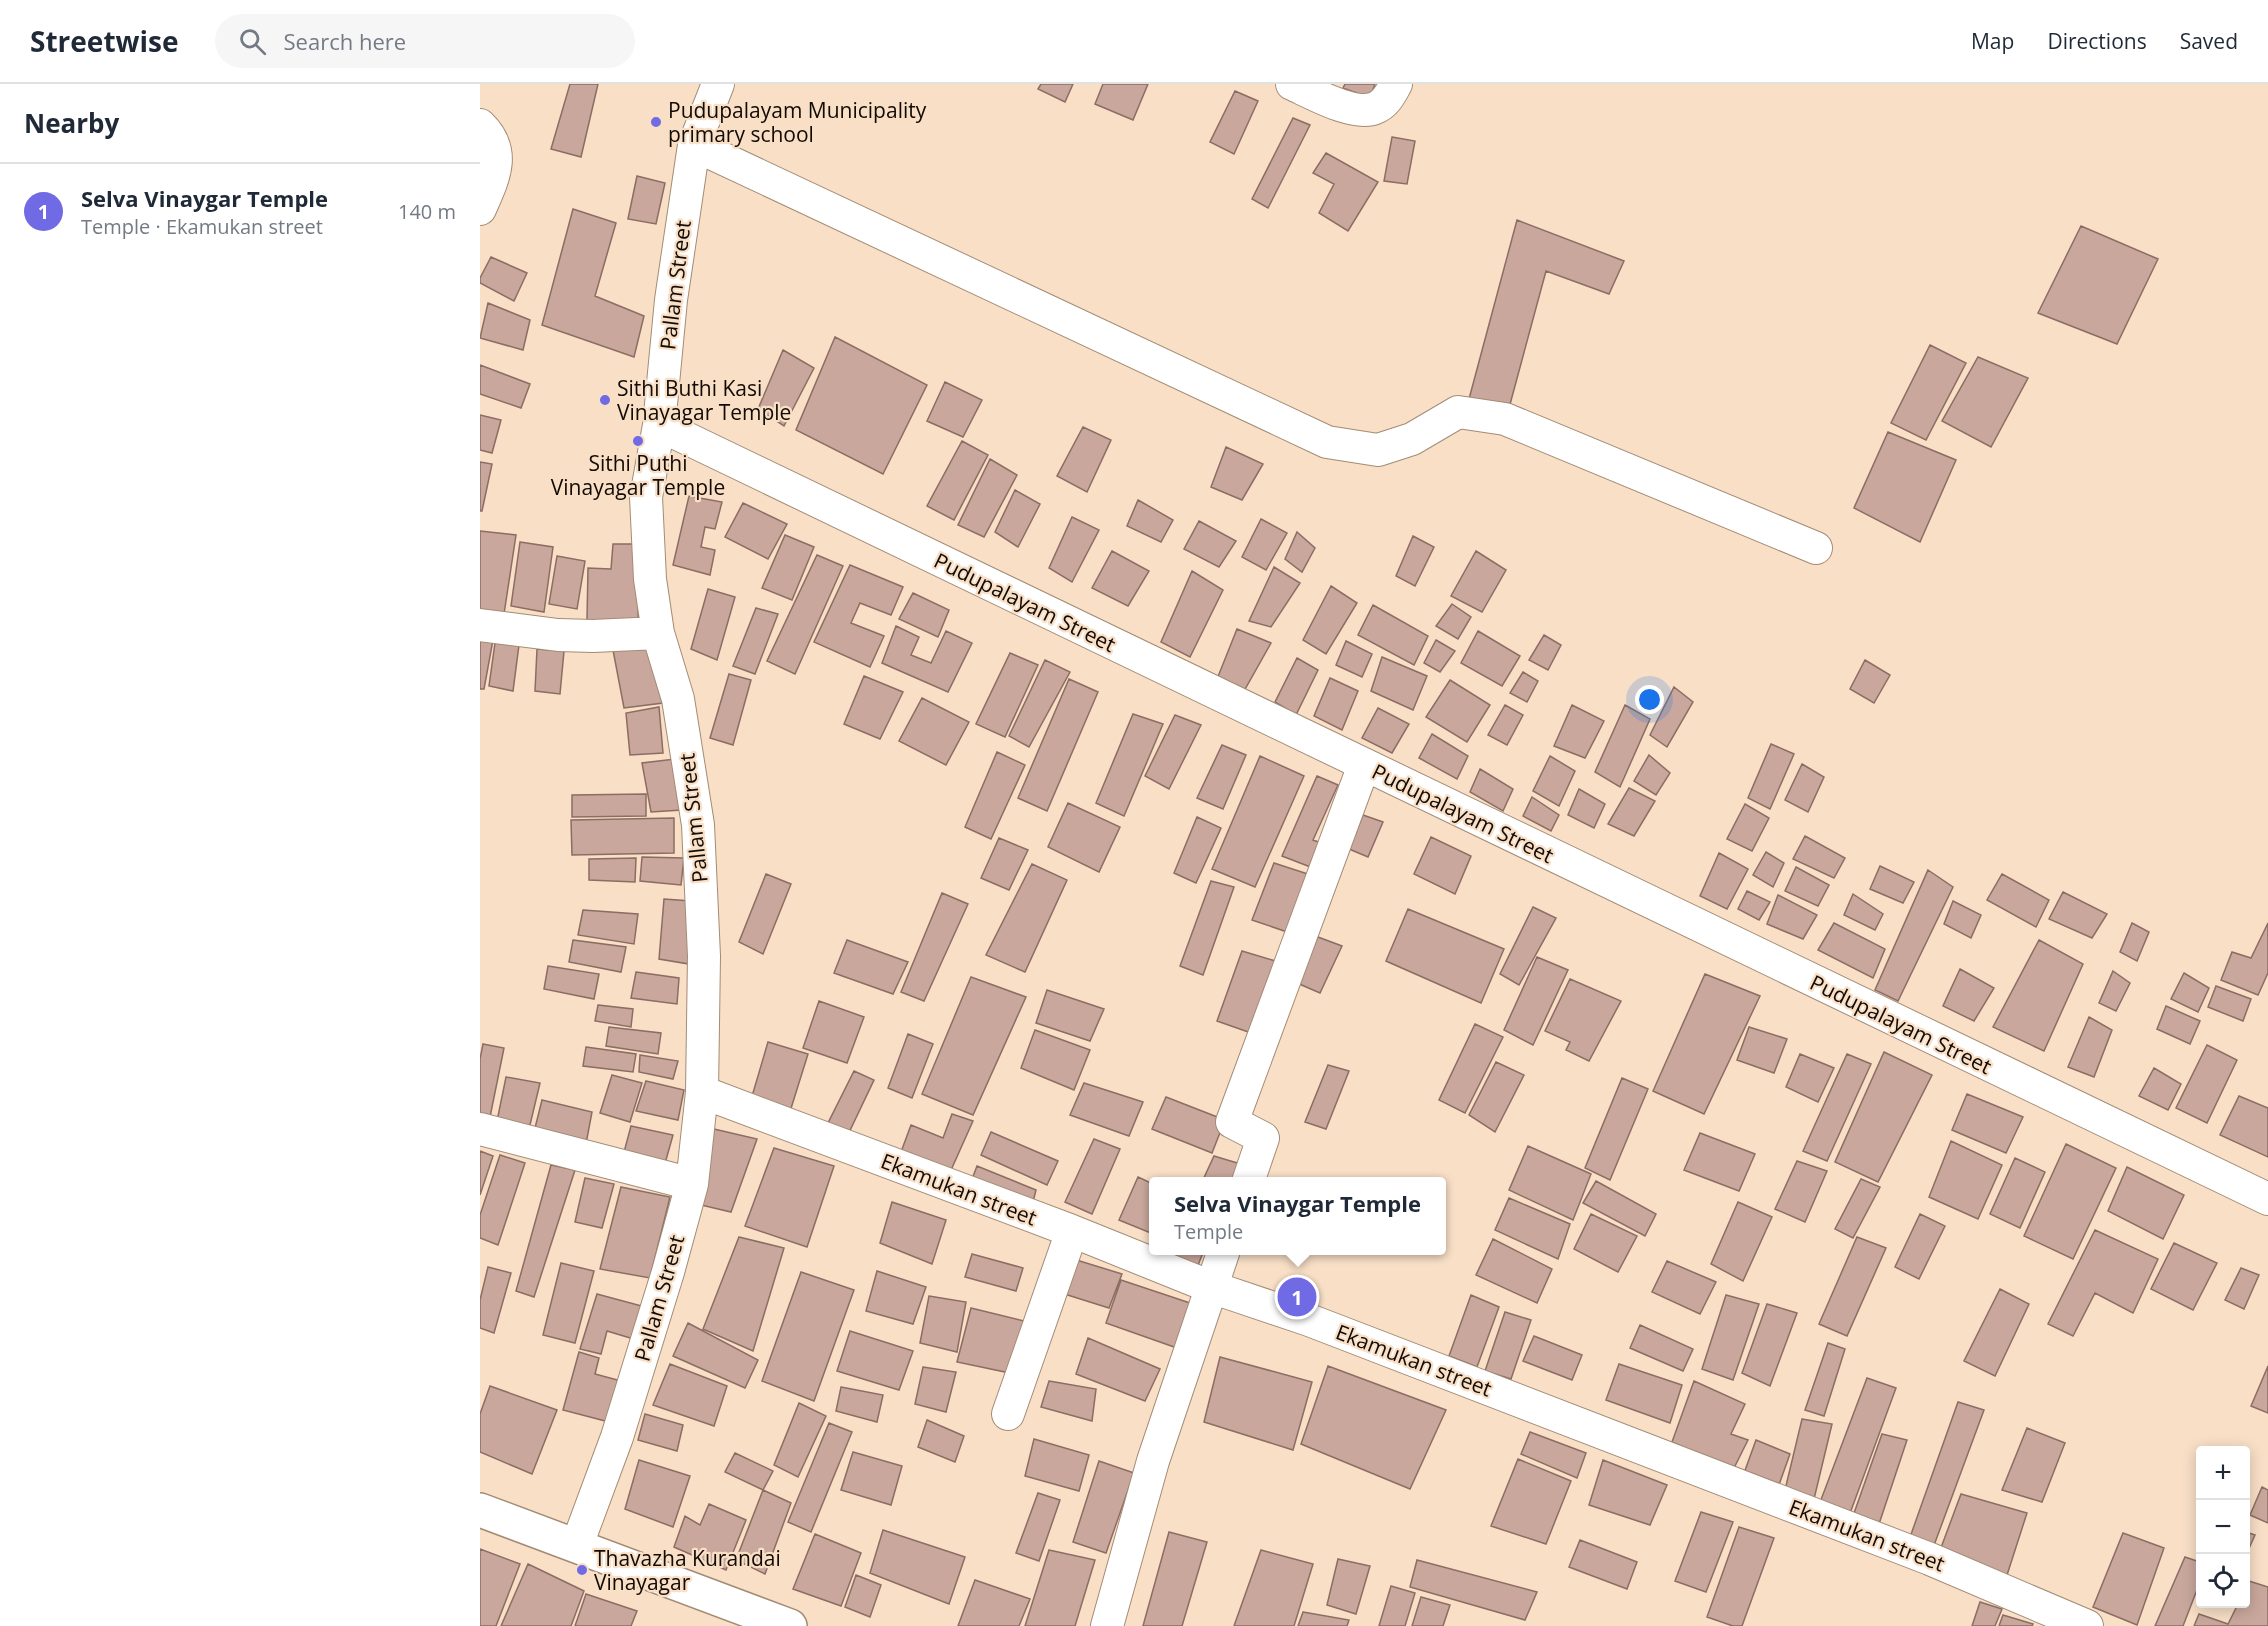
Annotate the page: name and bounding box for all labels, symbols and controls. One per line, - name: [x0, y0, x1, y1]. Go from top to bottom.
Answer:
- search box: [215, 14, 635, 68]
- text: Streetwise: [30, 22, 179, 60]
- icon: search: [236, 25, 269, 58]
- text: Search here: [284, 26, 406, 56]
- text: Map: [1971, 27, 2014, 55]
- text: Directions: [2047, 27, 2147, 55]
- text: Saved: [2180, 27, 2238, 55]
- place label: Pudupalayam Municipality primary school: [668, 96, 927, 148]
- text: Nearby: [24, 105, 119, 141]
- marker: Pudupalayam Municipality primary school: [649, 115, 663, 129]
- text: Selva Vinaygar Temple: [81, 183, 328, 213]
- text: 1: [38, 198, 49, 225]
- text: 140 m: [398, 198, 456, 225]
- text: Temple · Ekamukan street: [81, 213, 323, 240]
- street label: Pallam Street: [653, 219, 697, 351]
- place label: Sithi Buthi Kasi Vinayagar Temple: [617, 374, 791, 426]
- marker: Sithi Buthi Kasi Vinayagar Temple: [598, 393, 612, 407]
- marker: Sithi Puthi Vinayagar Temple: [631, 434, 645, 448]
- place label: Sithi Puthi Vinayagar Temple: [551, 449, 725, 501]
- street label: Pudupalayam Street: [930, 546, 1120, 658]
- your location: [1635, 685, 1664, 714]
- street label: Pallam Street: [672, 752, 714, 884]
- street label: Pudupalayam Street: [1368, 757, 1558, 869]
- street label: Pudupalayam Street: [1806, 968, 1996, 1080]
- street label: Ekamukan street: [877, 1146, 1041, 1232]
- popup: [1149, 1177, 1446, 1255]
- text: Selva Vinaygar Temple: [1174, 1188, 1421, 1218]
- text: Temple: [1174, 1218, 1243, 1245]
- street label: Pallam Street: [628, 1232, 690, 1364]
- pin: 1: [1278, 1274, 1316, 1320]
- street label: Ekamukan street: [1332, 1317, 1496, 1403]
- map controls: [2196, 1446, 2250, 1608]
- button: +: [2196, 1446, 2250, 1500]
- street label: Ekamukan street: [1785, 1492, 1949, 1578]
- button: −: [2196, 1500, 2250, 1554]
- place label: Thavazha Kurandai Vinayagar: [594, 1544, 781, 1596]
- button: locate: [2196, 1554, 2250, 1608]
- marker: Thavazha Kurandai Vinayagar: [575, 1563, 589, 1577]

